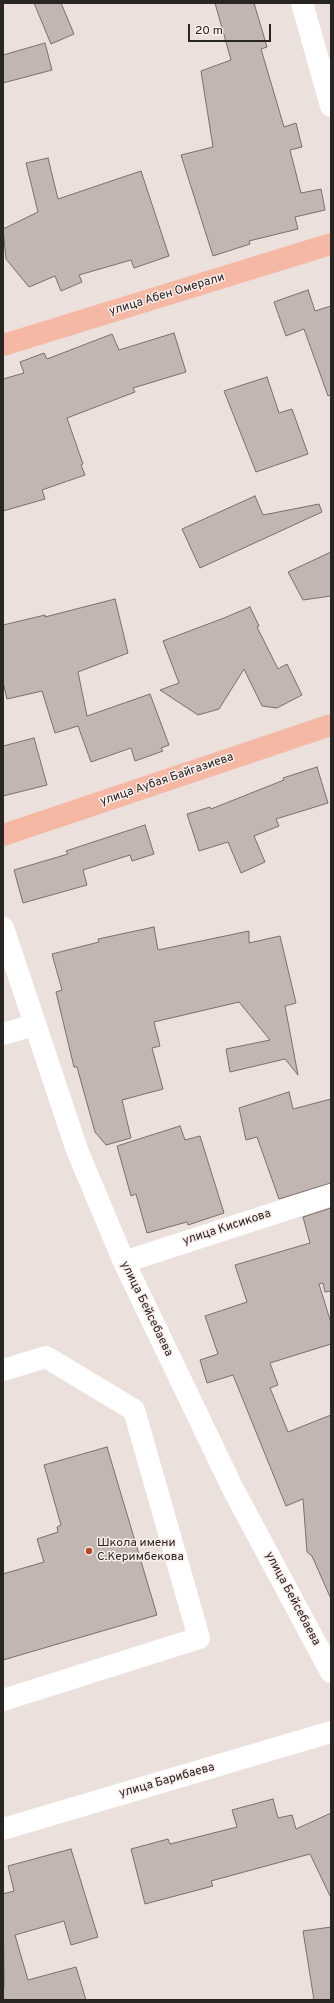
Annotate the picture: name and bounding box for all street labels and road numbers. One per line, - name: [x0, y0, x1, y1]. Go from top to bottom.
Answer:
- street label: улица Абен Омерали: [108, 271, 226, 319]
- street label: улица Аубая Байгазиева: [98, 750, 236, 810]
- street label: улица Кисикова: [181, 1207, 273, 1249]
- street label: улица Бейсебаева: [117, 1259, 175, 1359]
- street label: улица Бейсебаева: [261, 1550, 323, 1648]
- street label: улица Барибаева: [118, 1760, 216, 1802]

